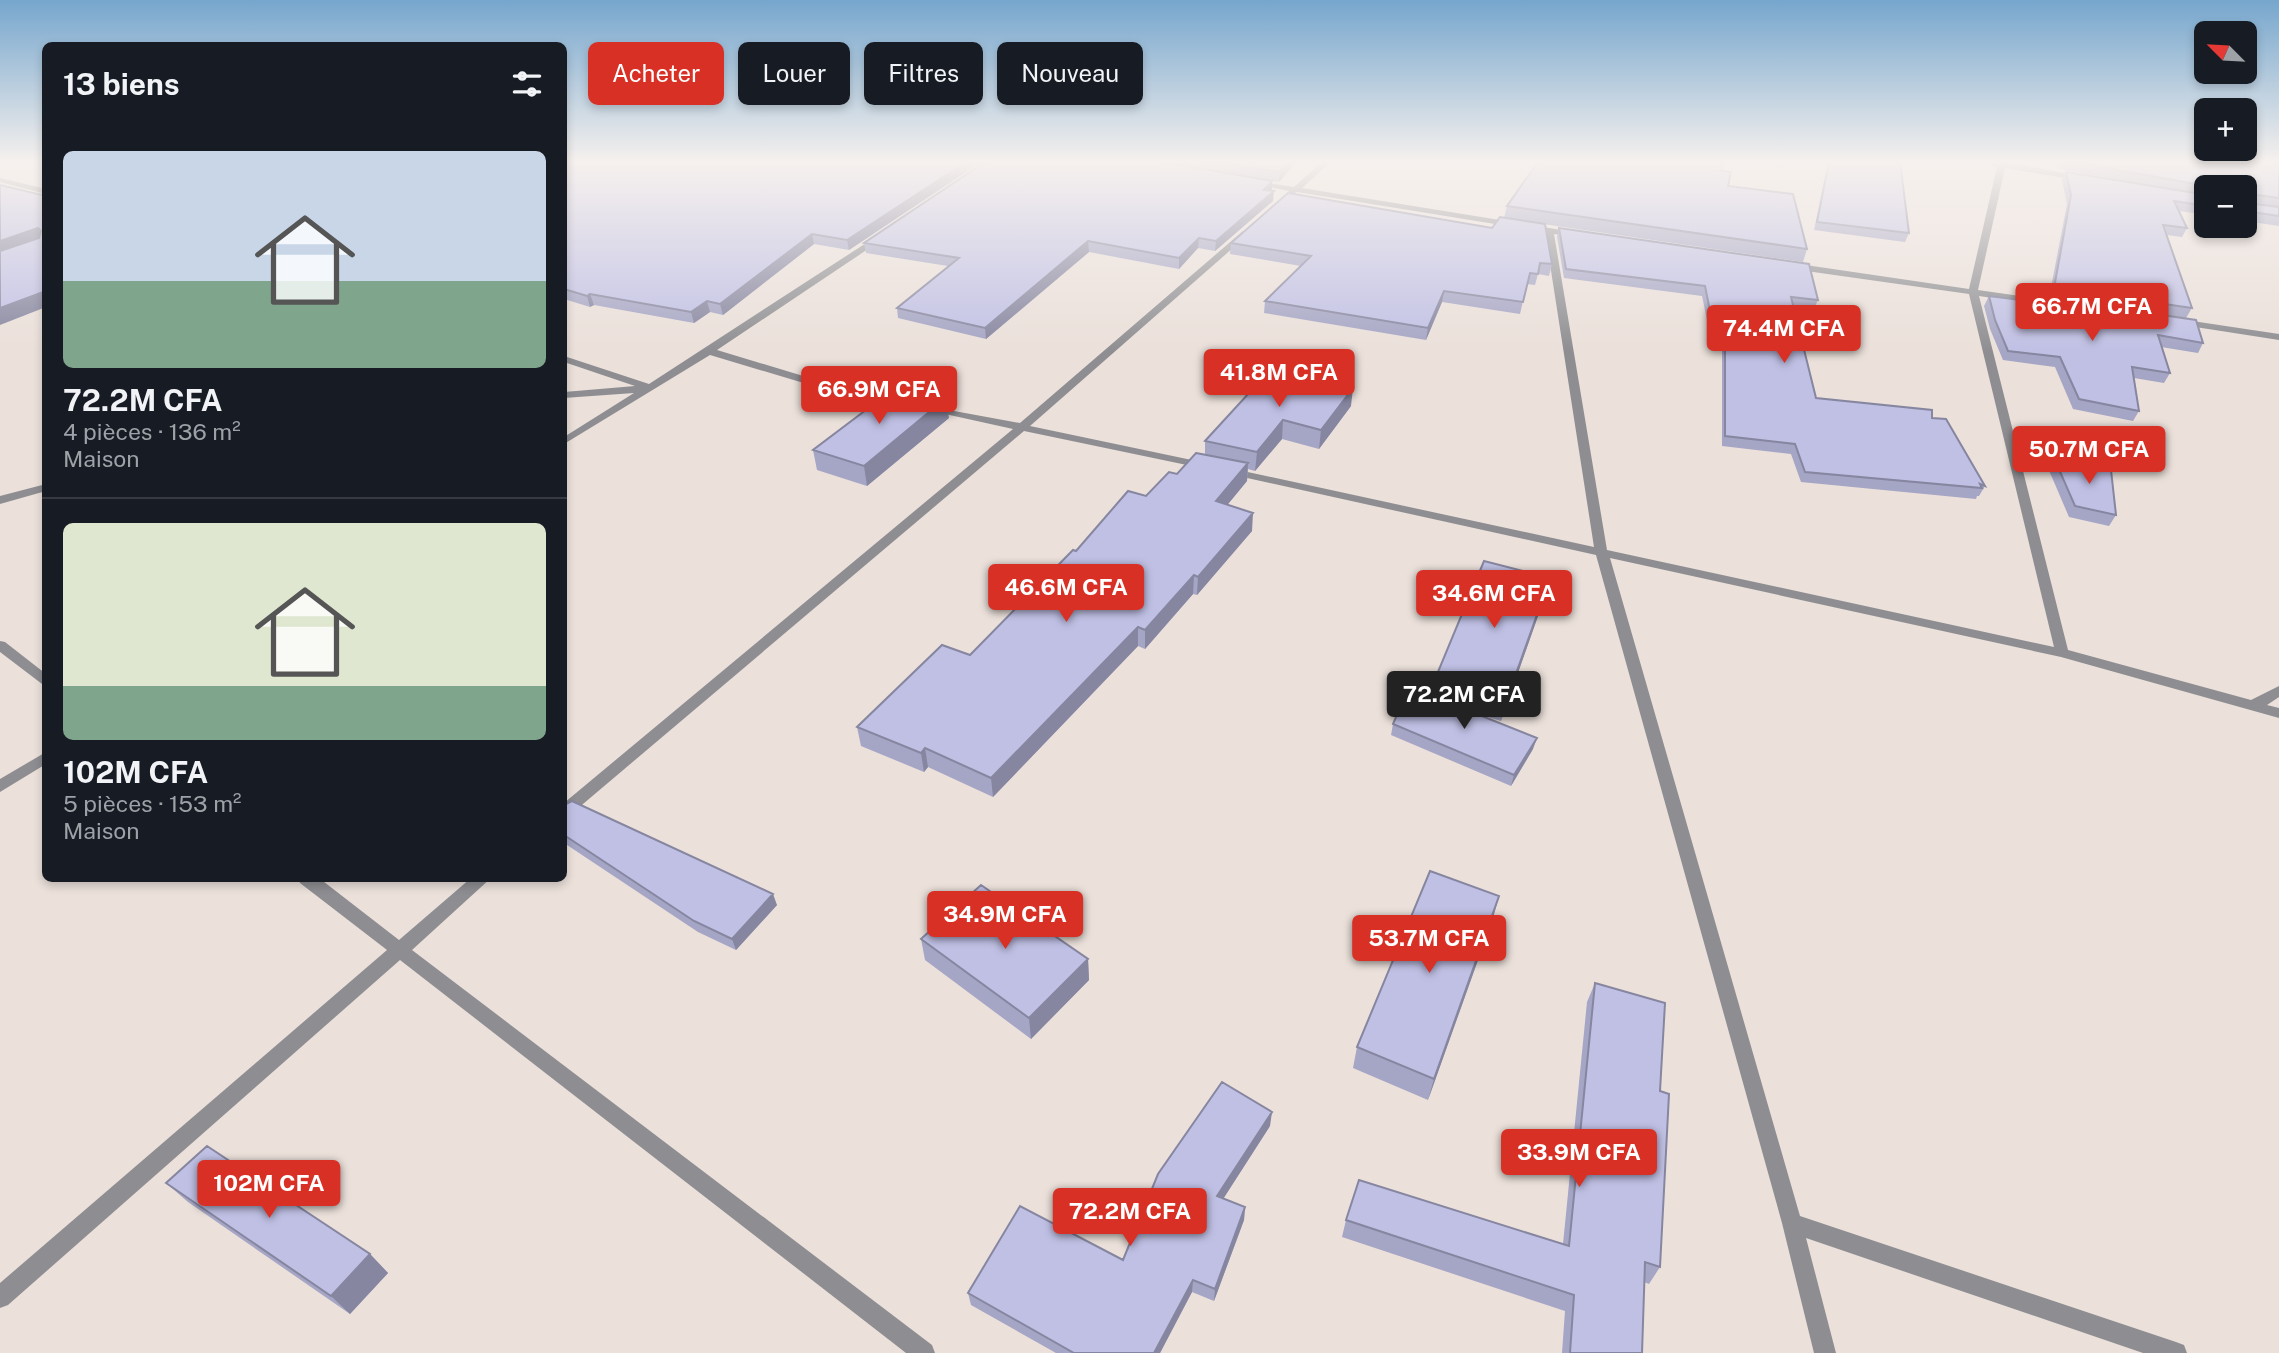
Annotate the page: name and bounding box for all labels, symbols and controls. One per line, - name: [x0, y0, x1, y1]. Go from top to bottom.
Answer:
- north arrow: [2194, 21, 2258, 84]
- map controls: [2194, 21, 2257, 238]
- chip: Acheter: [588, 42, 724, 105]
- chip: Louer: [738, 42, 850, 105]
- chip: Filtres: [864, 42, 983, 105]
- chip: Nouveau: [997, 42, 1143, 105]
- icon: filters: [508, 65, 546, 103]
- text: 13 biens: [63, 66, 180, 102]
- button: +: [2194, 98, 2257, 161]
- button: −: [2194, 175, 2257, 238]
- icon: home: [242, 197, 368, 323]
- pin: 66.7M CFA: [2012, 284, 2172, 343]
- text: 66.7M CFA: [2031, 292, 2153, 319]
- pin: 74.4M CFA: [1704, 306, 1864, 365]
- text: 74.4M CFA: [1723, 314, 1845, 341]
- pin: 41.8M CFA: [1199, 350, 1359, 409]
- text: 41.8M CFA: [1220, 358, 1338, 385]
- pin: 66.9M CFA: [799, 366, 959, 426]
- text: 66.9M CFA: [817, 375, 941, 402]
- text: 72.2M CFA: [63, 382, 223, 418]
- text: 4 pièces · 136 m²: [63, 418, 241, 445]
- pin: 50.7M CFA: [2009, 426, 2169, 486]
- text: 50.7M CFA: [2028, 435, 2150, 462]
- text: Maison: [63, 445, 140, 472]
- pin: 46.6M CFA: [986, 564, 1146, 624]
- icon: home: [242, 569, 368, 695]
- pin: 34.6M CFA: [1414, 570, 1574, 630]
- text: 46.6M CFA: [1004, 573, 1128, 600]
- text: 34.6M CFA: [1432, 579, 1556, 606]
- pin: 72.2M CFA: [1384, 672, 1544, 731]
- text: 72.2M CFA: [1403, 680, 1525, 707]
- text: 102M CFA: [63, 754, 208, 790]
- text: 5 pièces · 153 m²: [63, 790, 242, 817]
- text: Maison: [63, 817, 140, 844]
- pin: 34.9M CFA: [925, 892, 1085, 951]
- text: 34.9M CFA: [943, 900, 1067, 927]
- pin: 53.7M CFA: [1349, 916, 1509, 975]
- text: 53.7M CFA: [1368, 924, 1490, 951]
- pin: 33.9M CFA: [1499, 1130, 1659, 1189]
- text: 33.9M CFA: [1517, 1138, 1641, 1165]
- pin: 102M CFA: [197, 1160, 341, 1220]
- text: 102M CFA: [213, 1169, 325, 1196]
- pin: 72.2M CFA: [1050, 1188, 1210, 1248]
- text: 72.2M CFA: [1069, 1197, 1191, 1224]

